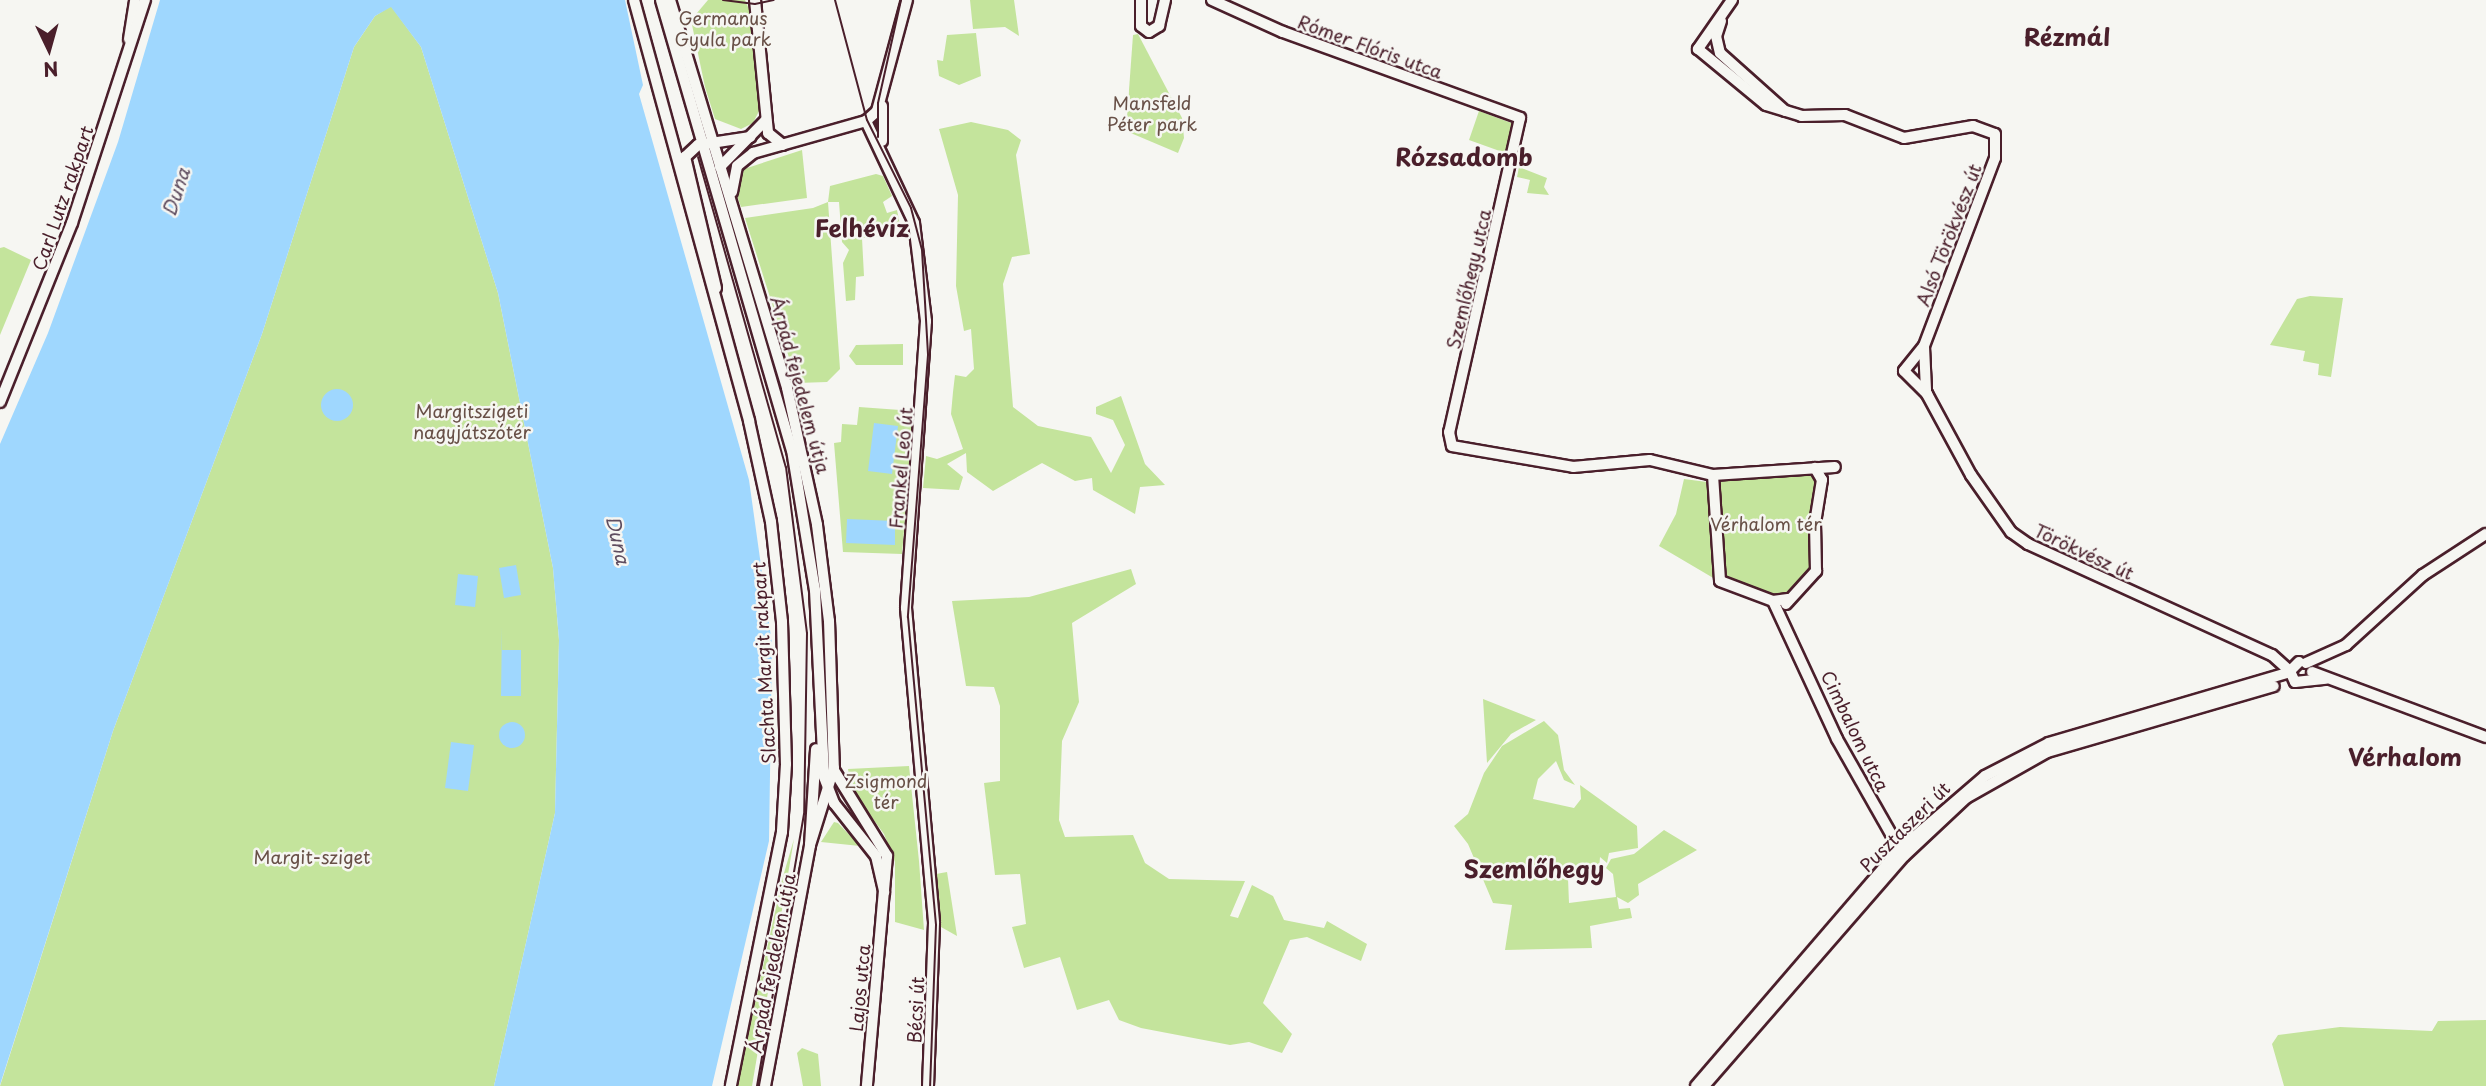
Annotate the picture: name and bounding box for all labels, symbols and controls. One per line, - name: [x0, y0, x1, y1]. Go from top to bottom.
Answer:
- park label: Germanus Gyula park: [674, 8, 772, 50]
- street label: Rómer Flóris utca: [1295, 11, 1445, 83]
- north arrow: [14, 14, 84, 84]
- district label: Rézmál: [2024, 23, 2110, 51]
- text: N: [42, 55, 60, 85]
- park label: Mansfeld Péter park: [1106, 93, 1198, 136]
- street label: Carl Lutz rakpart: [28, 123, 98, 273]
- district label: Rózsadomb: [1395, 143, 1533, 171]
- street label: Alsó Törökvész út: [1912, 161, 1986, 309]
- water label: Duna: [158, 165, 194, 219]
- street label: Szemlőhegy utca: [1442, 206, 1496, 352]
- district label: Felhévíz: [815, 214, 909, 242]
- street label: Árpád fejedelem útja: [766, 293, 834, 477]
- park label: Margitszigeti nagyjátszótér: [413, 401, 531, 444]
- street label: Frankel Leó út: [885, 405, 917, 531]
- park label: Vérhalom tér: [1710, 513, 1822, 535]
- water label: Duna: [601, 514, 635, 566]
- street label: Törökvész út: [2031, 520, 2137, 584]
- street label: Slachta Margit rakpart: [748, 561, 780, 765]
- street label: Cimbalom utca: [1816, 667, 1894, 795]
- district label: Vérhalom: [2348, 743, 2462, 771]
- park label: Zsigmond tér: [845, 771, 927, 814]
- street label: Pusztaszeri út: [1855, 777, 1955, 877]
- park label: Margit-sziget: [254, 846, 370, 868]
- district label: Szemlőhegy: [1464, 855, 1604, 883]
- street label: Árpád fejedelem útja: [744, 870, 800, 1056]
- street label: Lajos utca: [845, 944, 875, 1032]
- street label: Bécsi út: [903, 975, 929, 1045]

